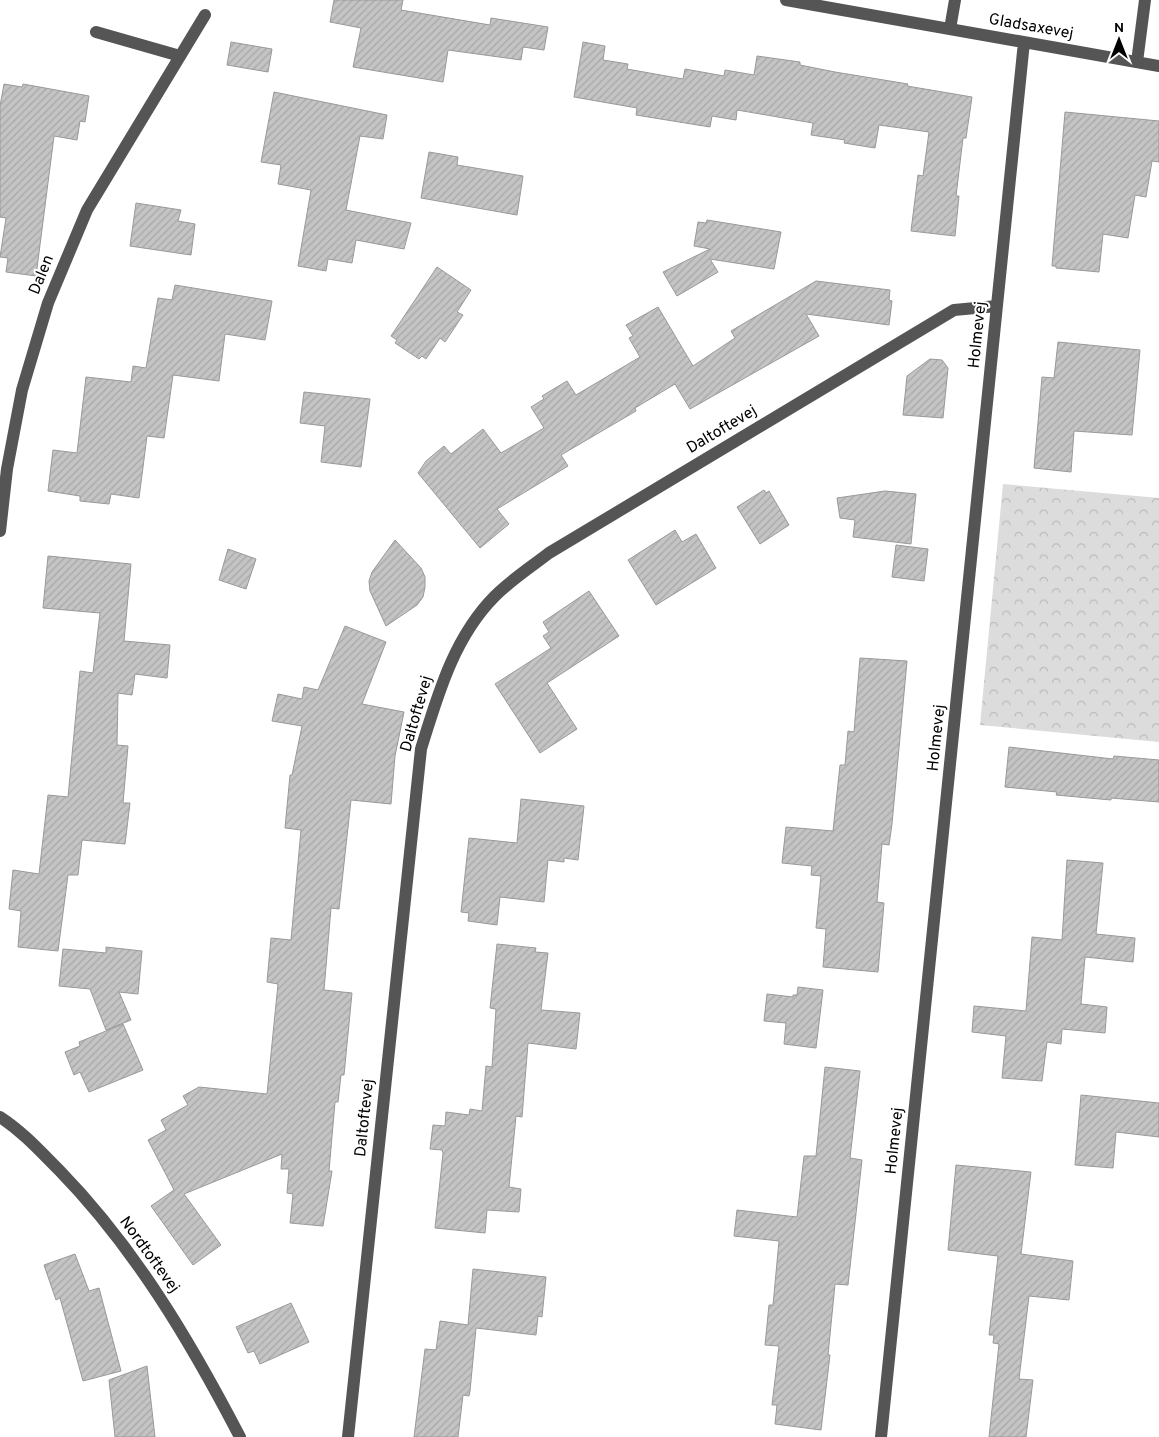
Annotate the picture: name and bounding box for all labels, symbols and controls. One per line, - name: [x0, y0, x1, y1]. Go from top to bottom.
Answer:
- street label: Gladsaxevej: [987, 10, 1075, 44]
- north arrow: [1094, 15, 1144, 65]
- text: N: [1114, 20, 1124, 37]
- street label: Dalen: [25, 252, 59, 298]
- street label: Holmevej: [965, 301, 991, 369]
- street label: Daltoftevej: [683, 401, 761, 459]
- street label: Daltoftevej: [397, 674, 437, 754]
- street label: Holmevej: [924, 704, 950, 772]
- street label: Daltoftevej: [351, 1078, 379, 1158]
- street label: Holmevej: [882, 1107, 908, 1175]
- street label: Nordtoftevej: [114, 1213, 184, 1297]

